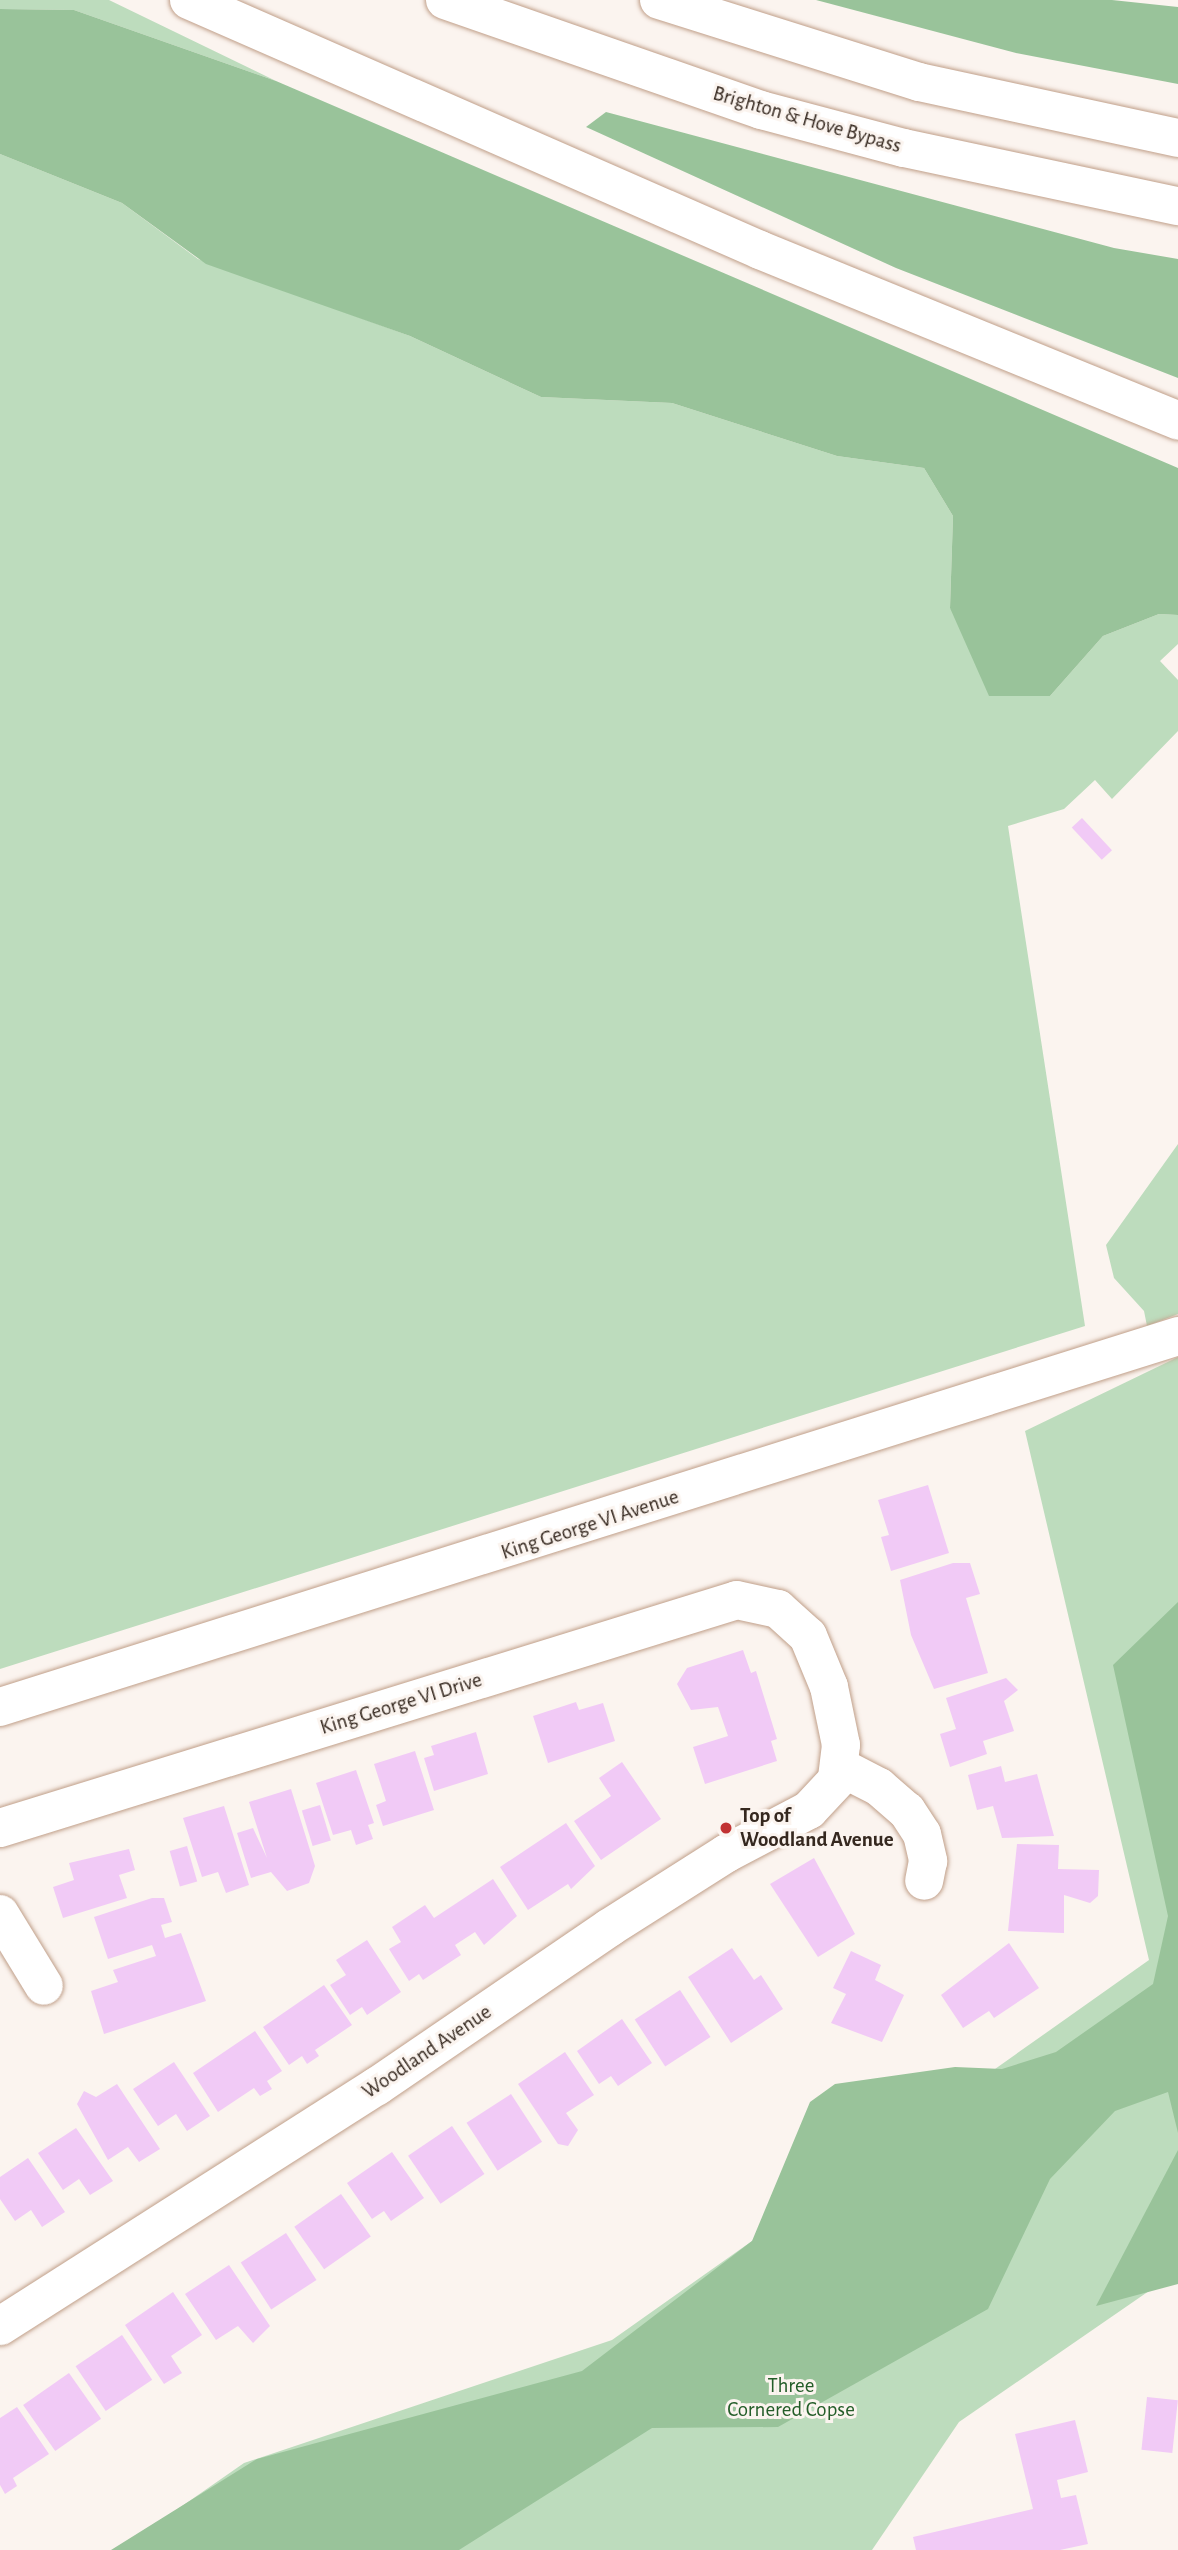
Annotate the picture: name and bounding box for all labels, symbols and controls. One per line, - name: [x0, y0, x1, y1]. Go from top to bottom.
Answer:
- street label: Brighton & Hove Bypass: [710, 81, 904, 159]
- street label: King George VI Avenue: [498, 1484, 682, 1566]
- street label: King George VI Drive: [317, 1667, 485, 1741]
- place label: Top of Woodland Avenue: [740, 1803, 894, 1853]
- marker: Top of Woodland Avenue: [718, 1820, 734, 1836]
- street label: Woodland Avenue: [358, 2000, 496, 2104]
- park label: Three Cornered Copse: [727, 2373, 855, 2423]

